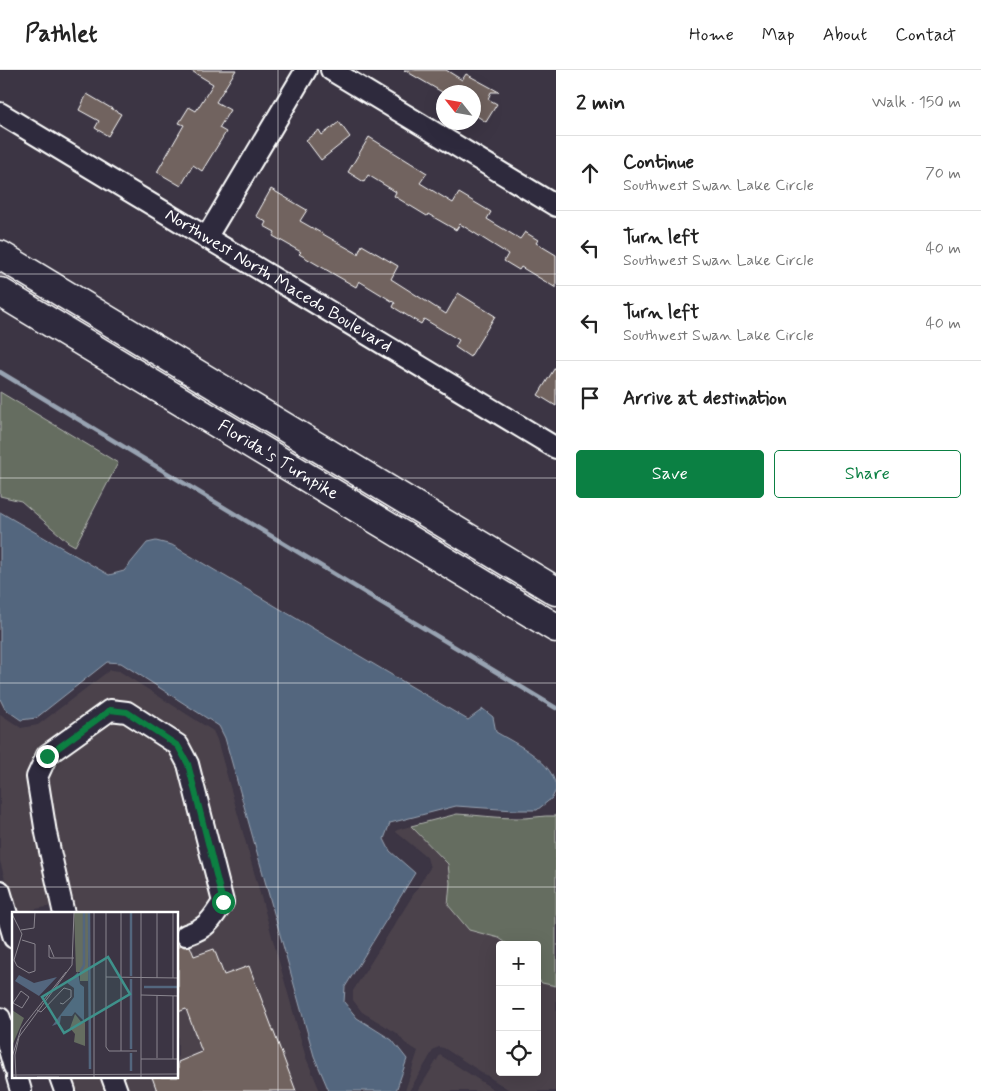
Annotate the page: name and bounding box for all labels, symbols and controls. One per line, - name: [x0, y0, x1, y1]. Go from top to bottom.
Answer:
- text: Pathlet: [25, 19, 97, 50]
- text: Home: [689, 23, 734, 47]
- text: Map: [762, 23, 795, 47]
- text: About: [823, 23, 867, 47]
- text: Contact: [895, 23, 956, 47]
- north arrow: [436, 85, 481, 130]
- text: 2 min: [576, 89, 625, 117]
- text: Walk · 150 m: [872, 92, 961, 113]
- text: Continue: [623, 150, 694, 175]
- icon: ahead: [576, 159, 604, 187]
- text: 70 m: [925, 163, 961, 184]
- text: Southwest Swan Lake Circle: [623, 175, 814, 196]
- street label: Northwest North Macedo Boulevard: [160, 203, 396, 358]
- text: Turn left: [623, 225, 699, 250]
- icon: left: [576, 234, 604, 262]
- text: 40 m: [925, 238, 961, 259]
- text: Southwest Swan Lake Circle: [623, 250, 814, 271]
- text: Turn left: [623, 300, 699, 325]
- icon: left: [576, 309, 604, 337]
- text: 40 m: [925, 313, 961, 334]
- text: Southwest Swan Lake Circle: [623, 325, 814, 346]
- icon: arrive: [576, 384, 604, 412]
- text: Arrive at destination: [623, 386, 787, 411]
- street label: Florida's Turnpike: [213, 414, 343, 506]
- button: Save: [576, 450, 764, 498]
- button: Share: [774, 450, 961, 498]
- route end: [36, 745, 59, 768]
- route start: [212, 891, 235, 914]
- inset map: [12, 912, 179, 1078]
- map controls: [496, 941, 541, 1076]
- button: +: [496, 941, 541, 986]
- button: −: [496, 986, 541, 1031]
- button: locate: [496, 1031, 541, 1076]

